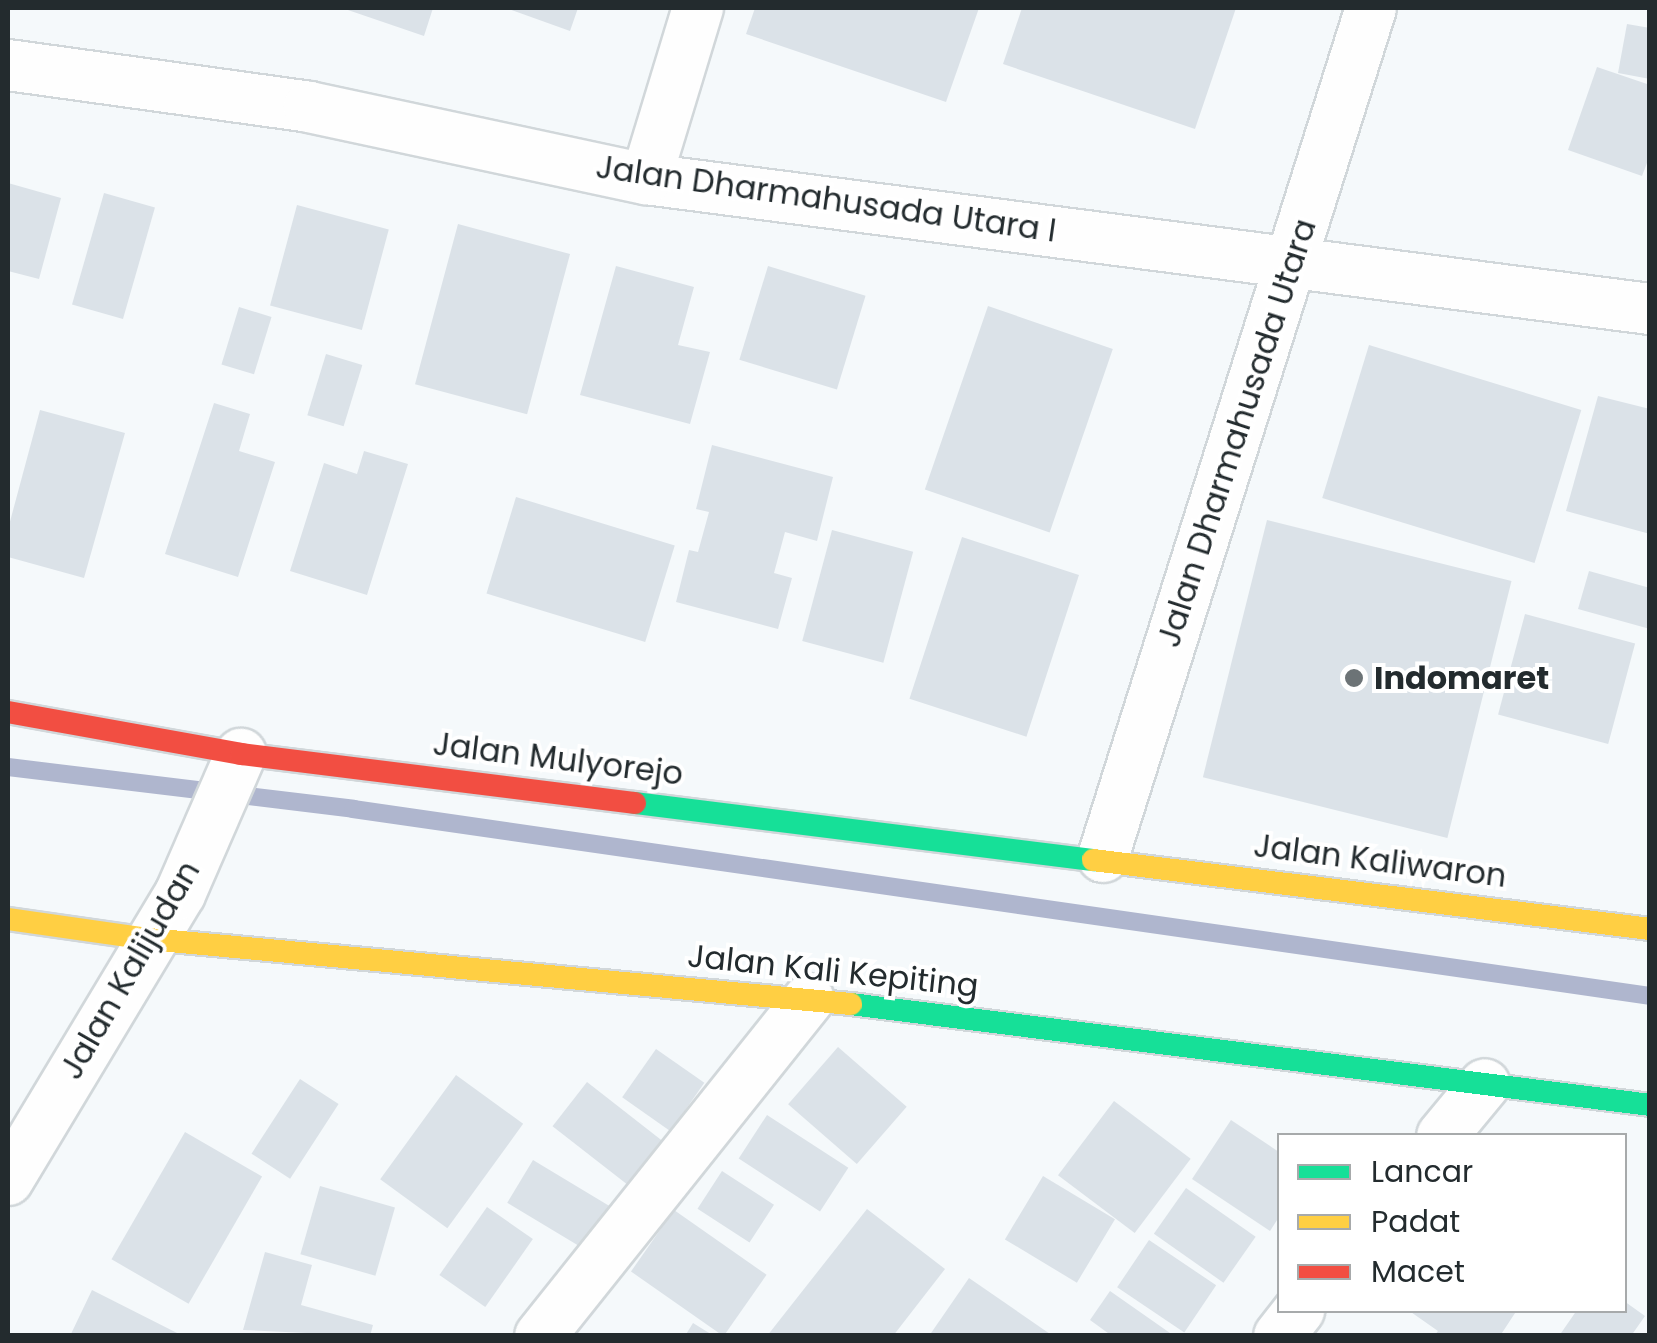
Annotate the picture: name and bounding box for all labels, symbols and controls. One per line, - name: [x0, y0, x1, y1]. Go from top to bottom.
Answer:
- street label: Jalan Dharmahusada Utara I: [593, 148, 1059, 250]
- street label: Jalan Dharmahusada Utara: [1150, 214, 1324, 652]
- place label: Indomaret: [1374, 659, 1549, 697]
- marker: Indomaret: [1343, 667, 1365, 689]
- street label: Jalan Mulyorejo: [431, 725, 685, 793]
- street label: Jalan Kaliwaron: [1251, 826, 1509, 896]
- street label: Jalan Kalijudan: [52, 854, 208, 1086]
- street label: Jalan Kali Kepiting: [686, 937, 980, 1005]
- legend: [1277, 1133, 1627, 1313]
- text: Lancar: [1371, 1150, 1473, 1193]
- text: Padat: [1371, 1200, 1460, 1243]
- text: Macet: [1371, 1250, 1465, 1293]

